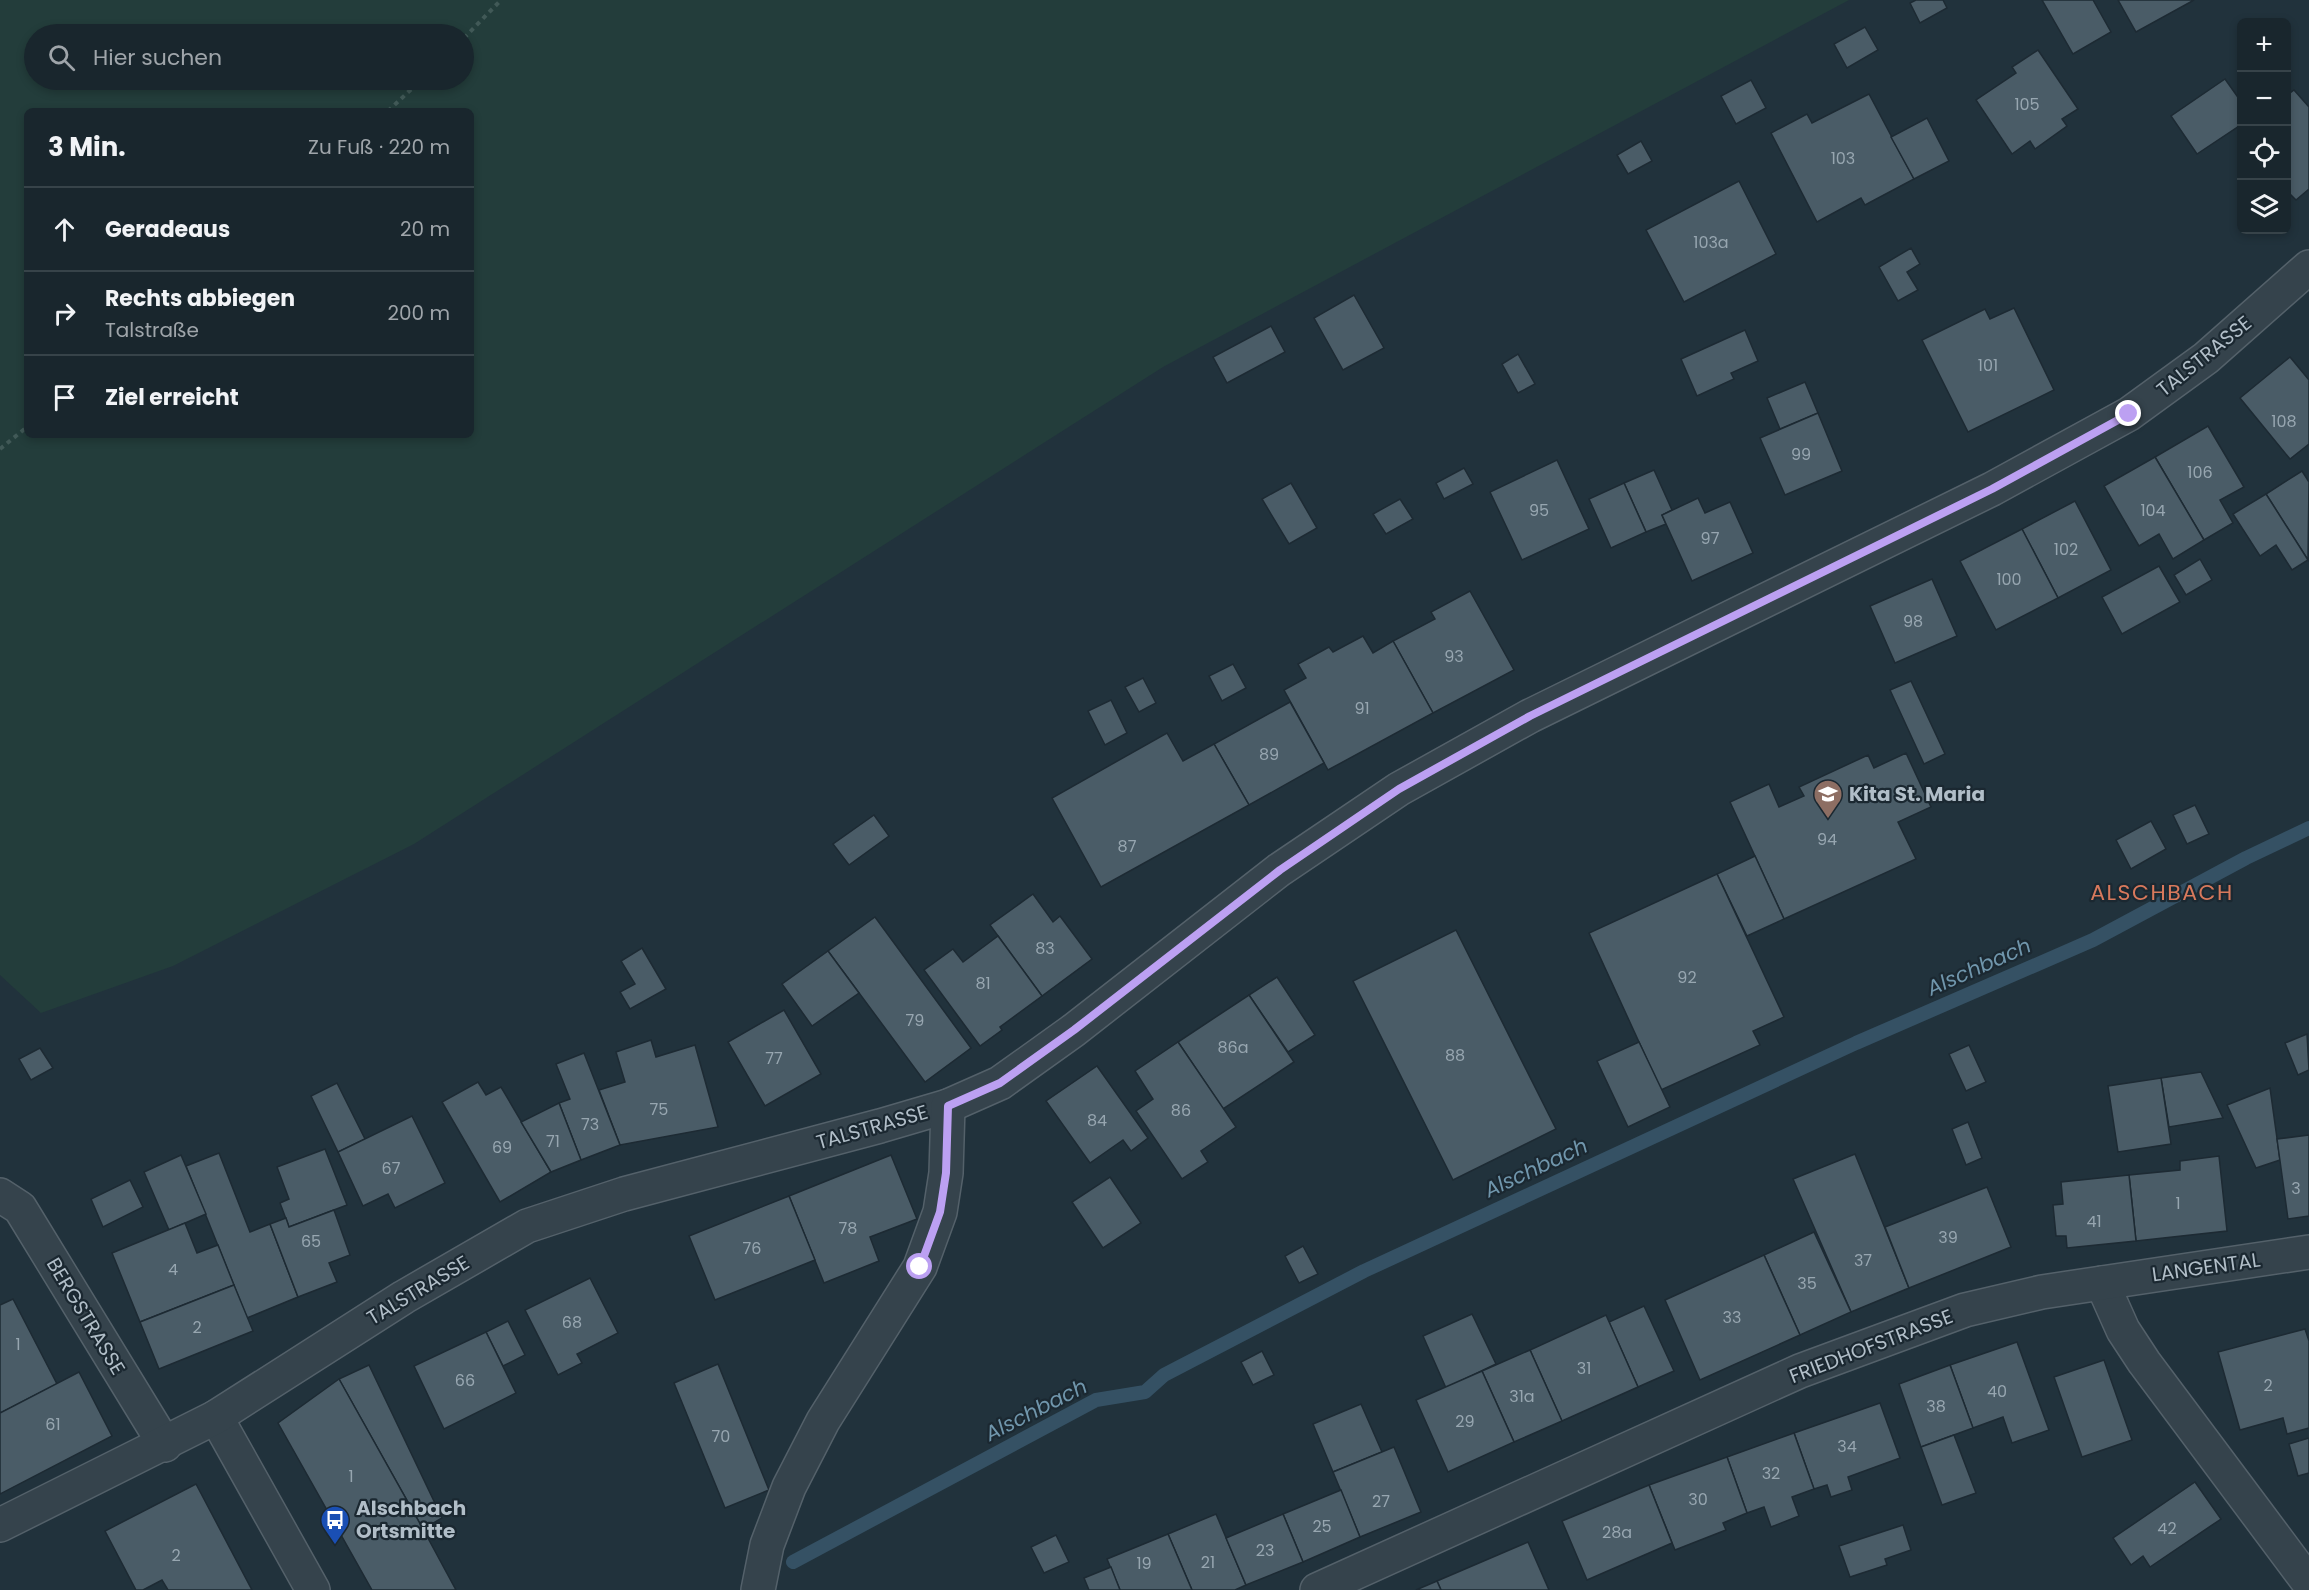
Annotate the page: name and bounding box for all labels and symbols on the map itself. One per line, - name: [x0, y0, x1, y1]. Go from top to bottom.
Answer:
- house number: 105: [2014, 93, 2040, 116]
- house number: 103: [1831, 147, 1855, 170]
- house number: 103a: [1693, 231, 1729, 254]
- street label: TALSTRASSE: [2151, 309, 2257, 403]
- house number: 101: [1978, 354, 1998, 377]
- route end: [2115, 400, 2141, 426]
- house number: 108: [2271, 410, 2297, 433]
- house number: 99: [1791, 443, 1811, 466]
- house number: 106: [2187, 461, 2213, 484]
- house number: 95: [1529, 499, 1549, 522]
- house number: 104: [2140, 499, 2166, 522]
- house number: 97: [1701, 527, 1720, 550]
- house number: 102: [2054, 538, 2078, 561]
- house number: 100: [1996, 568, 2022, 591]
- house number: 98: [1903, 610, 1923, 633]
- house number: 93: [1444, 645, 1464, 668]
- house number: 91: [1354, 697, 1370, 720]
- house number: 89: [1259, 743, 1279, 766]
- school or university icon: Kita St. Maria: [1812, 778, 1844, 820]
- place label: Kita St. Maria: [1849, 780, 1985, 808]
- house number: 94: [1817, 828, 1837, 851]
- house number: 87: [1118, 835, 1137, 858]
- district label: ALSCHBACH: [2090, 877, 2234, 908]
- water label: Alschbach: [1921, 931, 2035, 1003]
- house number: 83: [1035, 937, 1055, 960]
- house number: 92: [1677, 966, 1697, 989]
- house number: 81: [975, 972, 991, 995]
- house number: 79: [906, 1009, 924, 1032]
- house number: 86a: [1217, 1036, 1249, 1059]
- house number: 88: [1445, 1044, 1465, 1067]
- house number: 77: [765, 1047, 783, 1070]
- house number: 75: [650, 1098, 668, 1121]
- street label: TALSTRASSE: [813, 1098, 931, 1156]
- house number: 86: [1171, 1099, 1191, 1122]
- house number: 84: [1087, 1109, 1107, 1132]
- house number: 73: [581, 1113, 599, 1136]
- house number: 71: [546, 1130, 560, 1153]
- water label: Alschbach: [1478, 1131, 1592, 1205]
- house number: 69: [492, 1136, 512, 1159]
- house number: 67: [382, 1157, 401, 1180]
- house number: 3: [2291, 1177, 2301, 1200]
- house number: 1: [2175, 1192, 2181, 1215]
- house number: 41: [2086, 1210, 2102, 1233]
- house number: 78: [839, 1217, 857, 1240]
- house number: 39: [1938, 1226, 1958, 1249]
- house number: 65: [301, 1230, 321, 1253]
- house number: 76: [743, 1237, 761, 1260]
- street label: LANGENTAL: [2150, 1246, 2262, 1288]
- street label: TALSTRASSE: [362, 1248, 474, 1332]
- house number: 37: [1854, 1249, 1872, 1272]
- street label: BERGSTRASSE: [40, 1252, 132, 1380]
- route start: [906, 1253, 932, 1279]
- house number: 4: [168, 1258, 178, 1281]
- house number: 35: [1797, 1272, 1817, 1295]
- street label: FRIEDHOFSTRASSE: [1785, 1302, 1957, 1390]
- house number: 33: [1723, 1306, 1741, 1329]
- house number: 68: [562, 1311, 582, 1334]
- house number: 2: [192, 1316, 202, 1339]
- house number: 1: [15, 1333, 21, 1356]
- house number: 31: [1577, 1357, 1591, 1380]
- house number: 66: [455, 1369, 475, 1392]
- water label: Alschbach: [979, 1371, 1092, 1448]
- house number: 2: [2263, 1374, 2273, 1397]
- house number: 40: [1987, 1380, 2007, 1403]
- house number: 31a: [1509, 1385, 1535, 1408]
- house number: 38: [1926, 1395, 1946, 1418]
- house number: 29: [1455, 1410, 1475, 1433]
- house number: 61: [45, 1413, 61, 1436]
- house number: 70: [712, 1425, 730, 1448]
- house number: 34: [1837, 1435, 1857, 1458]
- house number: 32: [1762, 1462, 1780, 1485]
- house number: 1: [348, 1465, 354, 1488]
- house number: 30: [1688, 1488, 1708, 1511]
- house number: 27: [1372, 1490, 1390, 1513]
- place label: Alschbach Ortsmitte: [356, 1494, 466, 1545]
- bus stop icon: Alschbach Ortsmitte: [319, 1504, 351, 1546]
- house number: 25: [1312, 1515, 1332, 1538]
- house number: 42: [2157, 1517, 2177, 1540]
- house number: 28a: [1602, 1521, 1632, 1544]
- house number: 23: [1256, 1539, 1274, 1562]
- house number: 2: [171, 1544, 181, 1567]
- house number: 21: [1201, 1551, 1215, 1574]
- house number: 19: [1136, 1552, 1152, 1575]

